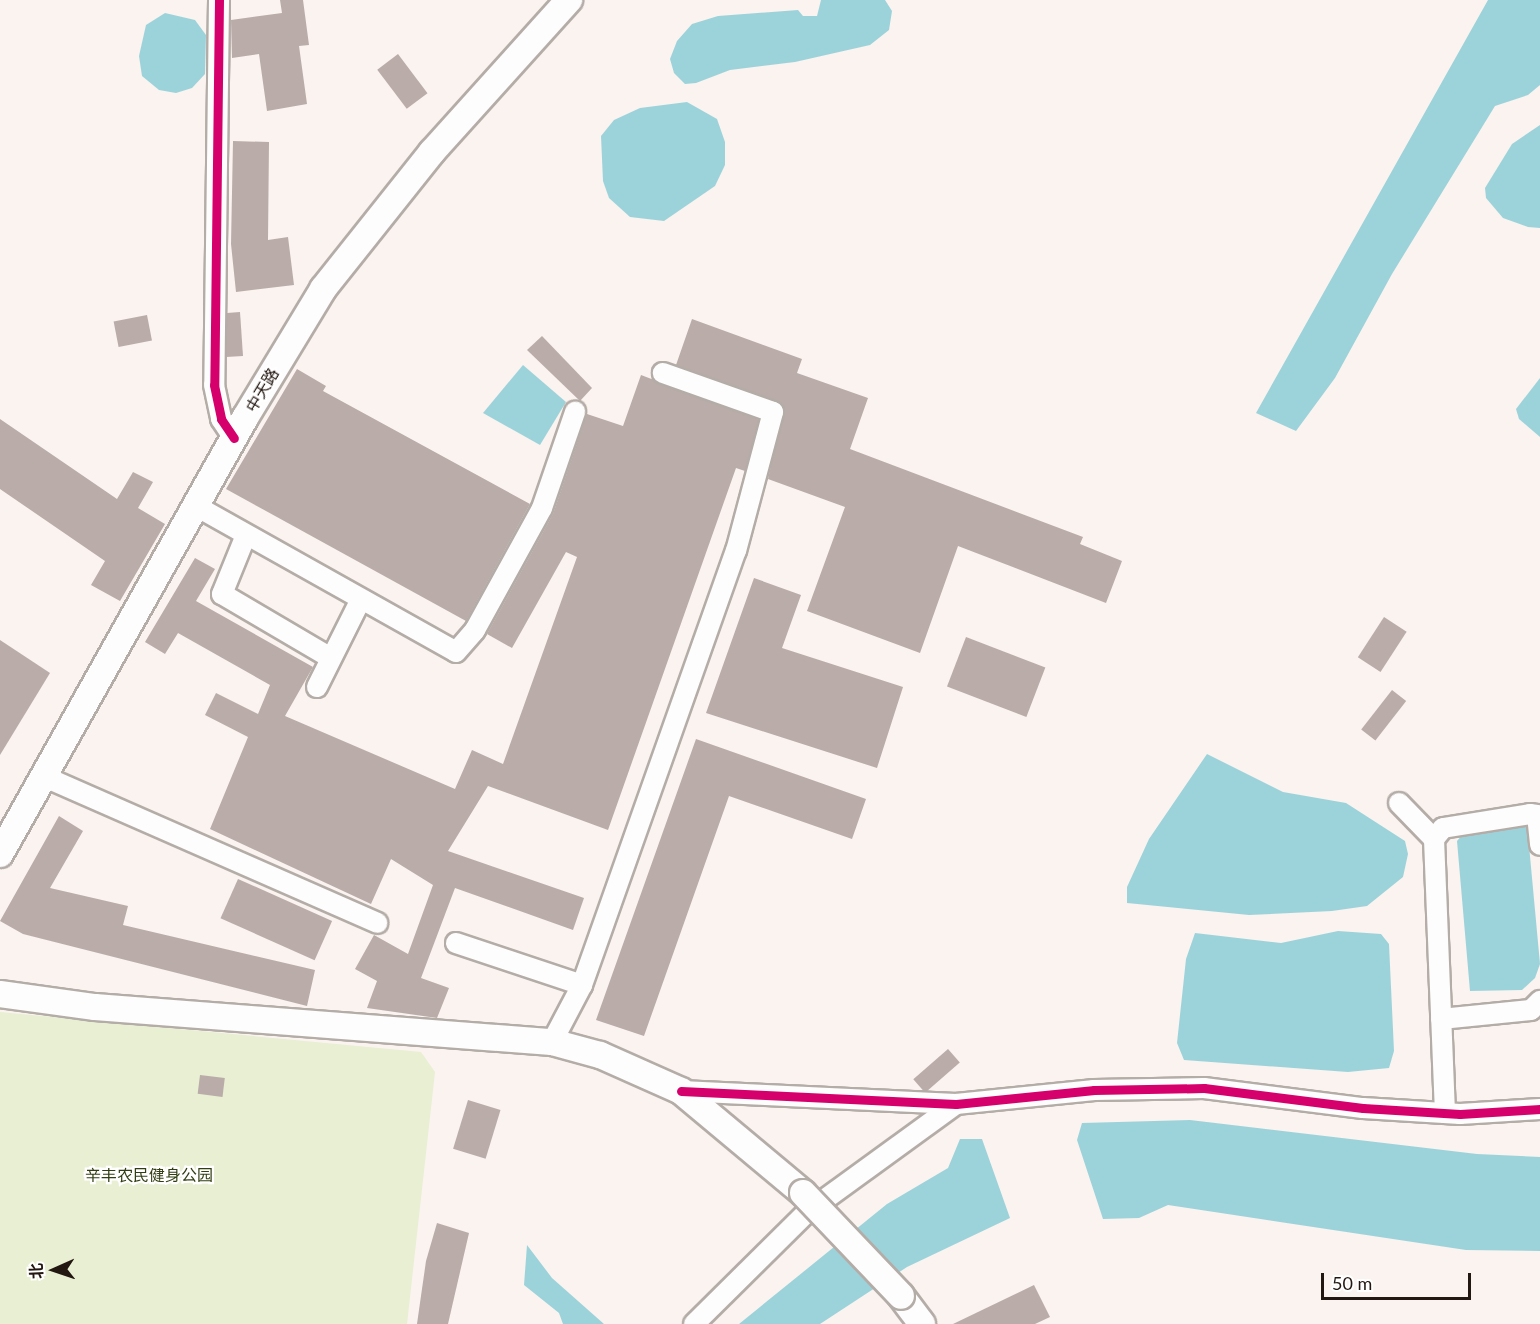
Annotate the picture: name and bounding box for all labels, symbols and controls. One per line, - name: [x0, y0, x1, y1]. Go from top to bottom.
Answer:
- street label: 中天路: [241, 364, 283, 416]
- park label: 辛丰农民健身公园: [85, 1165, 213, 1185]
- north arrow: [24, 1240, 84, 1300]
- scale bar: [1324, 1261, 1474, 1299]
- text: 北: [26, 1262, 45, 1279]
- text: 50 m: [1332, 1272, 1372, 1294]

